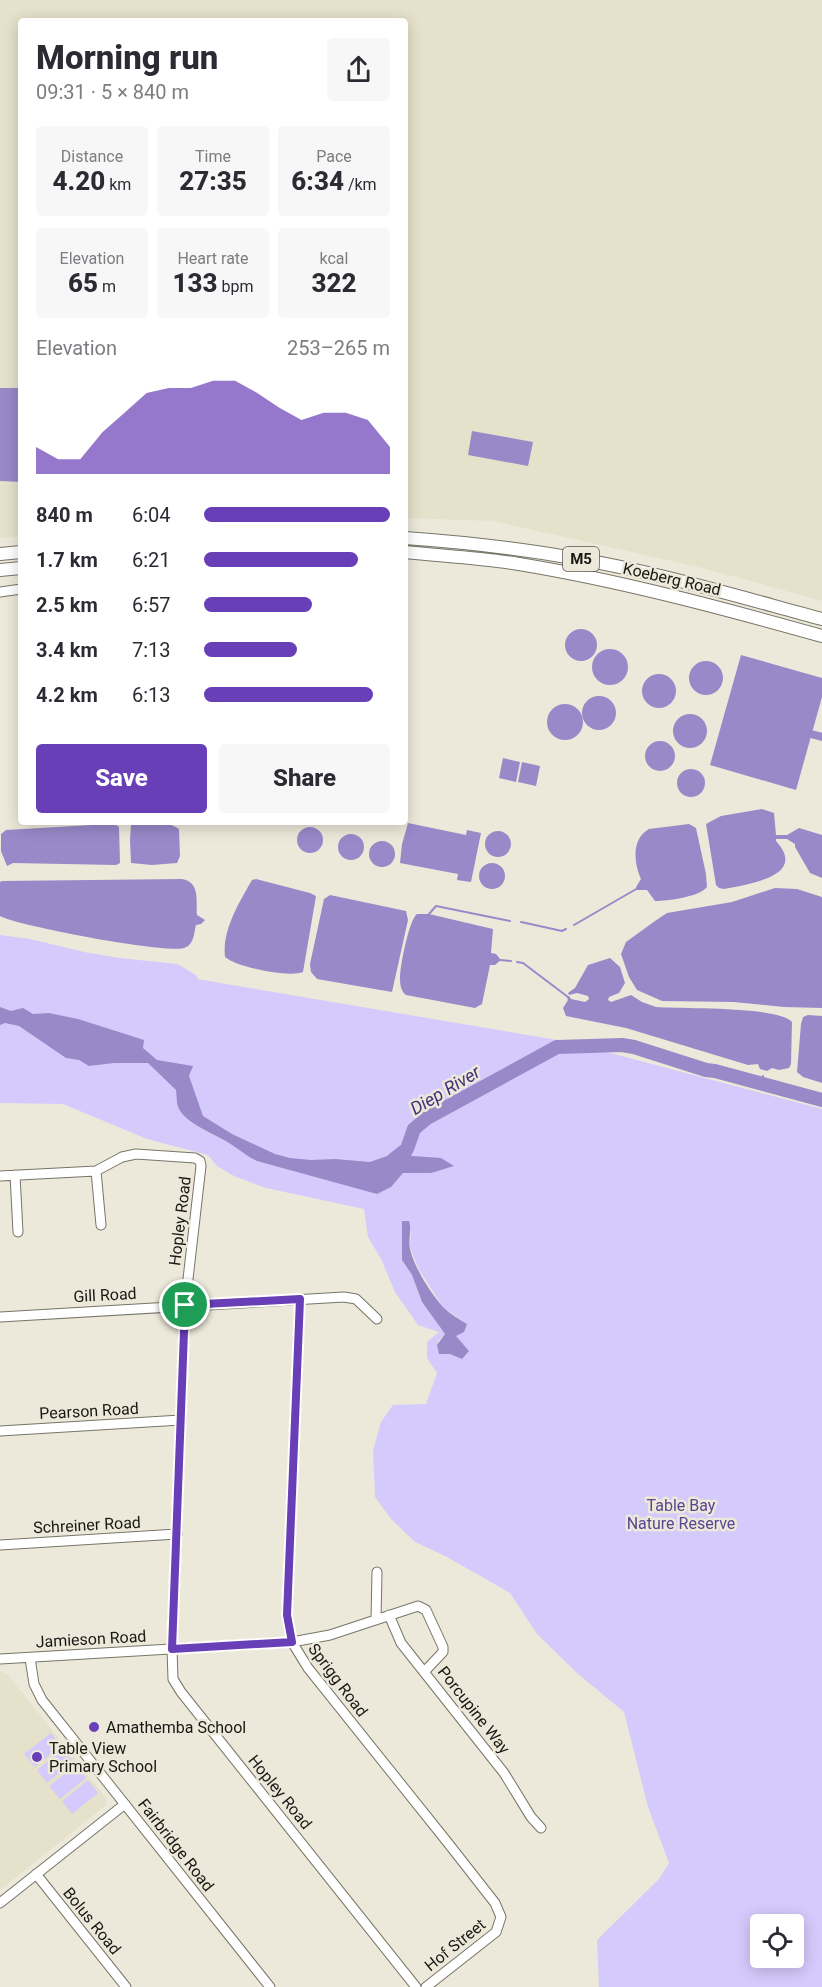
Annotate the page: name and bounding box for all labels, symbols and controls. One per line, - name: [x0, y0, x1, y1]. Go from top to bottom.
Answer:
- text: Morning run: [36, 38, 218, 77]
- button: share: [327, 38, 390, 101]
- text: 09:31 · 5 × 840 m: [36, 80, 189, 104]
- text: Distance: [61, 147, 123, 166]
- text: Time: [195, 147, 231, 166]
- text: Pace: [316, 147, 352, 166]
- text: 4.20: [53, 166, 105, 196]
- text: 27:35: [179, 166, 247, 196]
- text: 6:34: [291, 166, 344, 196]
- text: km: [105, 175, 131, 194]
- text: /km: [344, 175, 377, 194]
- text: Elevation: [60, 249, 124, 268]
- text: Heart rate: [177, 249, 249, 268]
- text: kcal: [320, 249, 348, 268]
- text: 65: [68, 268, 98, 298]
- text: 133: [173, 268, 218, 298]
- text: 322: [312, 268, 356, 298]
- text: m: [98, 277, 116, 296]
- text: bpm: [218, 277, 253, 296]
- text: Elevation: [36, 336, 117, 360]
- text: 253–265 m: [287, 336, 390, 360]
- text: 840 m: [36, 503, 93, 527]
- text: 6:04: [132, 503, 171, 527]
- road number: M5: [563, 547, 599, 571]
- text: 1.7 km: [36, 548, 98, 572]
- text: 6:21: [132, 548, 171, 572]
- street label: Koeberg Road: [621, 559, 723, 599]
- text: 2.5 km: [36, 593, 98, 617]
- text: 6:57: [132, 593, 171, 617]
- text: 3.4 km: [36, 638, 98, 662]
- text: 7:13: [132, 638, 171, 662]
- text: 4.2 km: [36, 683, 98, 707]
- text: 6:13: [132, 683, 171, 707]
- button: Save: [36, 744, 207, 813]
- button: Share: [219, 744, 390, 813]
- water label: Diep River: [406, 1060, 485, 1119]
- street label: Hopley Road: [165, 1175, 195, 1267]
- pin: [159, 1279, 210, 1330]
- street label: Gill Road: [73, 1284, 137, 1306]
- icon: arrive: [168, 1288, 201, 1321]
- street label: Pearson Road: [39, 1399, 139, 1423]
- park label: Table Bay Nature Reserve: [627, 1496, 735, 1533]
- street label: Schreiner Road: [33, 1513, 141, 1537]
- street label: Jamieson Road: [35, 1627, 147, 1651]
- street label: Sprigg Road: [304, 1640, 372, 1720]
- street label: Porcupine Way: [434, 1662, 514, 1758]
- place label: Amathemba School: [106, 1718, 246, 1737]
- marker: Amathemba School: [87, 1720, 101, 1734]
- place label: Table View Primary School: [49, 1739, 157, 1776]
- marker: Table View Primary School: [30, 1750, 44, 1764]
- street label: Hopley Road: [244, 1751, 316, 1833]
- street label: Fairbridge Road: [134, 1795, 218, 1895]
- street label: Bolus Road: [59, 1884, 125, 1958]
- map controls: [750, 1914, 804, 1968]
- button: locate: [750, 1914, 804, 1968]
- street label: Hof Street: [421, 1915, 489, 1975]

